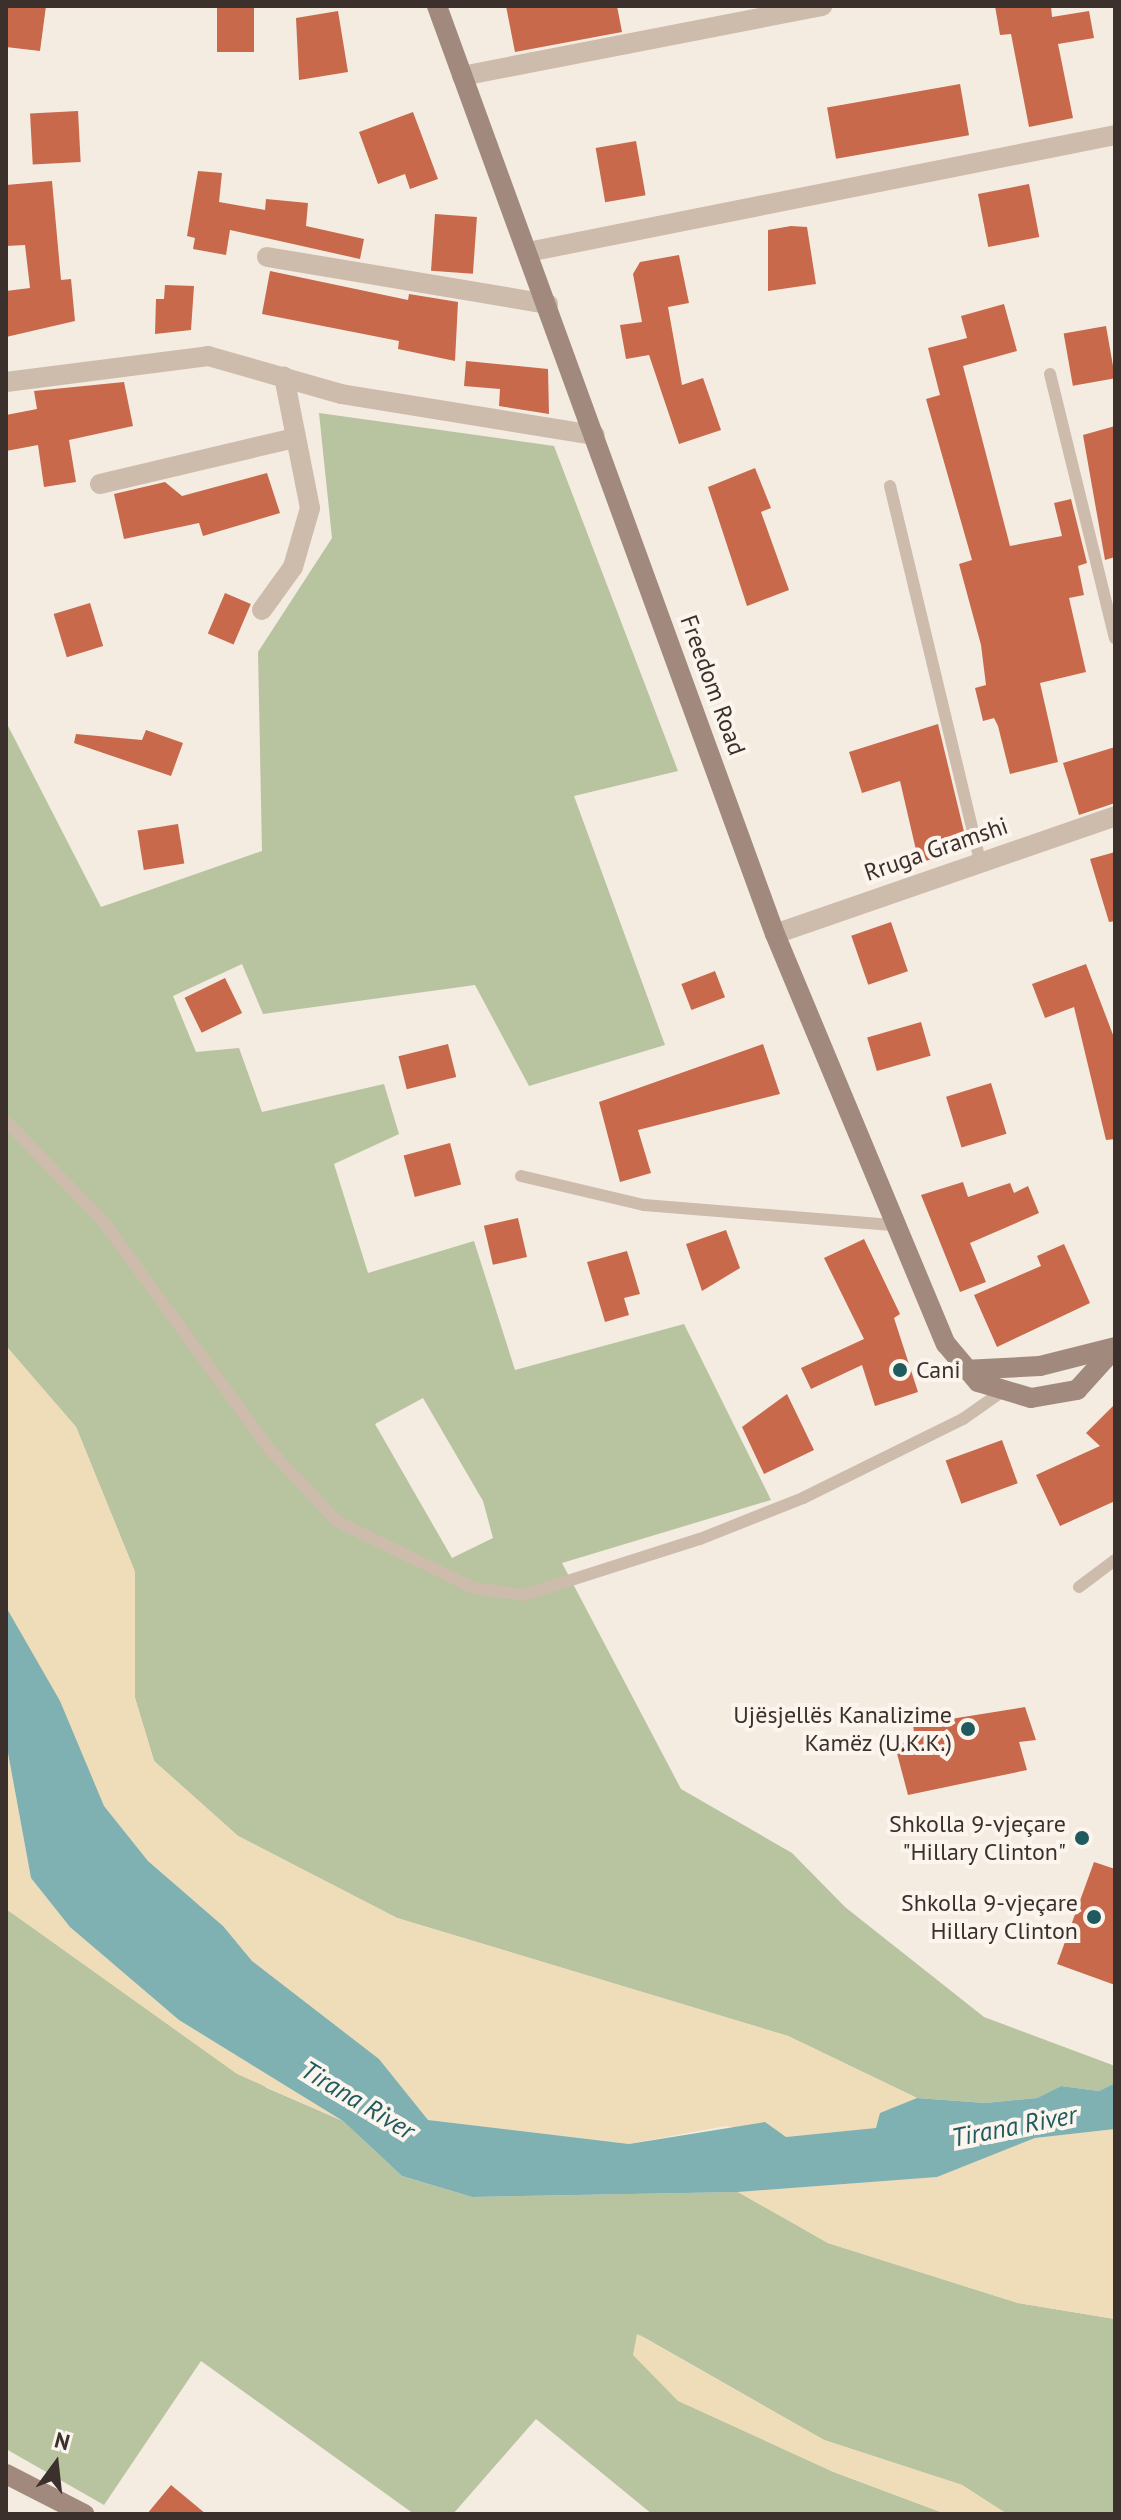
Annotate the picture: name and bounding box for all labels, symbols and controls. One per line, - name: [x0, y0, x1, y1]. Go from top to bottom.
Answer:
- street label: Freedom Road: [674, 611, 752, 759]
- street label: Rruga Gramshi: [860, 811, 1012, 887]
- place label: Cani: [916, 1356, 961, 1384]
- marker: Cani: [891, 1361, 909, 1379]
- place label: Ujësjellës Kanalizime Kamëz (U.K.K.): [733, 1701, 952, 1757]
- marker: Ujësjellës Kanalizime Kamëz (U.K.K.): [959, 1720, 977, 1738]
- place label: Shkolla 9-vjeçare "Hillary Clinton": [889, 1810, 1066, 1866]
- marker: Shkolla 9-vjeçare "Hillary Clinton": [1073, 1829, 1091, 1847]
- place label: Shkolla 9-vjeçare Hillary Clinton: [901, 1889, 1078, 1945]
- marker: Shkolla 9-vjeçare Hillary Clinton: [1085, 1908, 1103, 1926]
- water label: Tirana River: [296, 2054, 420, 2146]
- water label: Tirana River: [949, 2099, 1079, 2153]
- north arrow: [16, 2424, 96, 2504]
- text: N: [52, 2425, 73, 2456]

